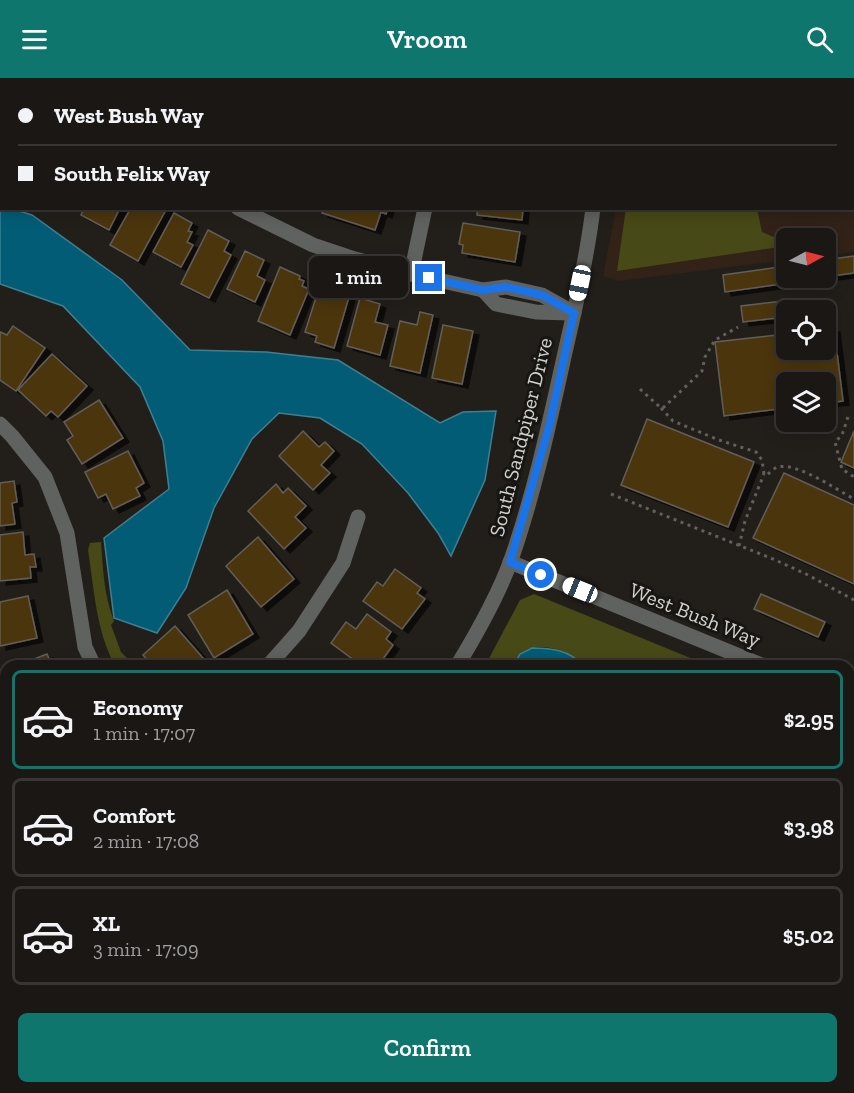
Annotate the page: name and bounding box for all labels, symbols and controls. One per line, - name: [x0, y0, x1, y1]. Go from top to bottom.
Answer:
- icon: menu: [18, 23, 51, 56]
- text: Vroom: [387, 23, 467, 55]
- icon: search: [803, 23, 836, 56]
- text: West Bush Way: [54, 102, 204, 129]
- text: South Felix Way: [54, 160, 210, 187]
- north arrow: [776, 228, 836, 288]
- map controls: [776, 228, 836, 432]
- callout: 1 min: [309, 257, 408, 299]
- route end: [415, 264, 442, 291]
- car: [567, 264, 593, 302]
- text: 1 min: [335, 265, 382, 289]
- button: locate: [776, 300, 836, 360]
- street label: South Sandpiper Drive: [484, 335, 557, 539]
- button: layers: [776, 372, 836, 432]
- route start: [527, 561, 554, 588]
- car: [560, 575, 600, 605]
- street label: West Bush Way: [626, 577, 764, 652]
- icon: car: [21, 693, 75, 747]
- text: Economy: [93, 694, 183, 721]
- text: $2.95: [784, 706, 834, 733]
- text: 1 min · 17:07: [93, 721, 195, 745]
- icon: car: [21, 801, 75, 855]
- text: Comfort: [93, 802, 175, 829]
- text: $3.98: [784, 814, 834, 841]
- text: 2 min · 17:08: [93, 829, 199, 853]
- icon: car: [21, 909, 75, 963]
- text: XL: [93, 910, 120, 937]
- text: $5.02: [783, 922, 834, 949]
- text: 3 min · 17:09: [93, 937, 199, 961]
- button: Confirm: [18, 1013, 837, 1082]

